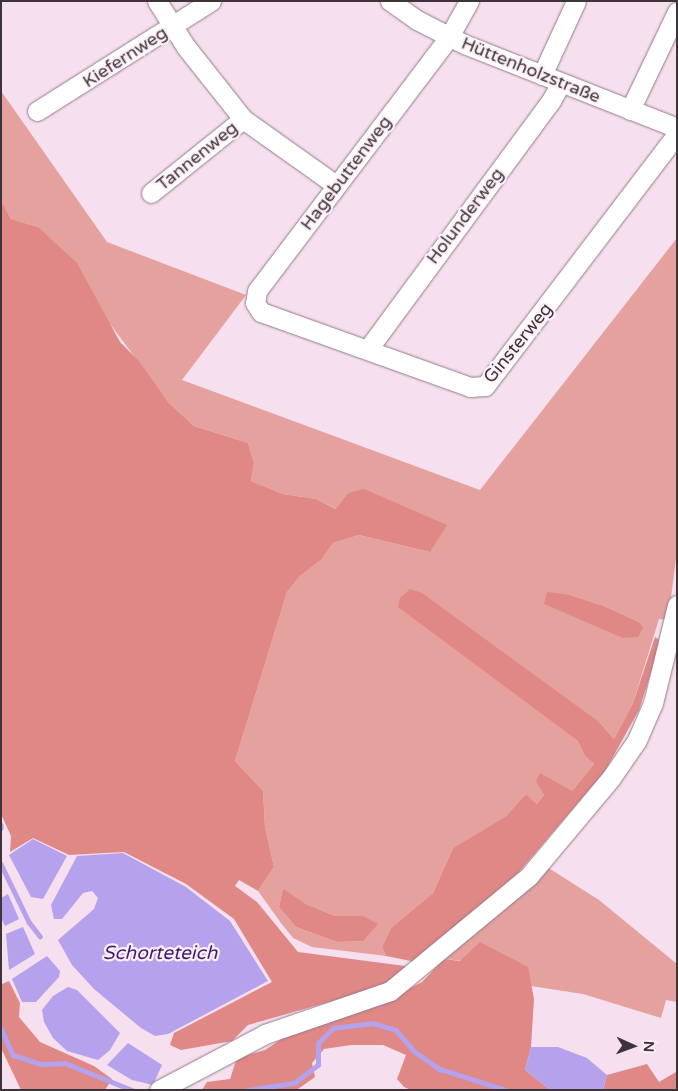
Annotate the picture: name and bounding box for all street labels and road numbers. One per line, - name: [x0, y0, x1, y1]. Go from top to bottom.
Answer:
- street label: Kiefernweg: [79, 22, 171, 92]
- street label: Hüttenholzstraße: [458, 32, 604, 108]
- street label: Hagebuttenweg: [296, 111, 396, 235]
- street label: Tannenweg: [152, 117, 242, 195]
- street label: Holunderweg: [422, 164, 508, 268]
- street label: Ginsterweg: [479, 298, 557, 388]

